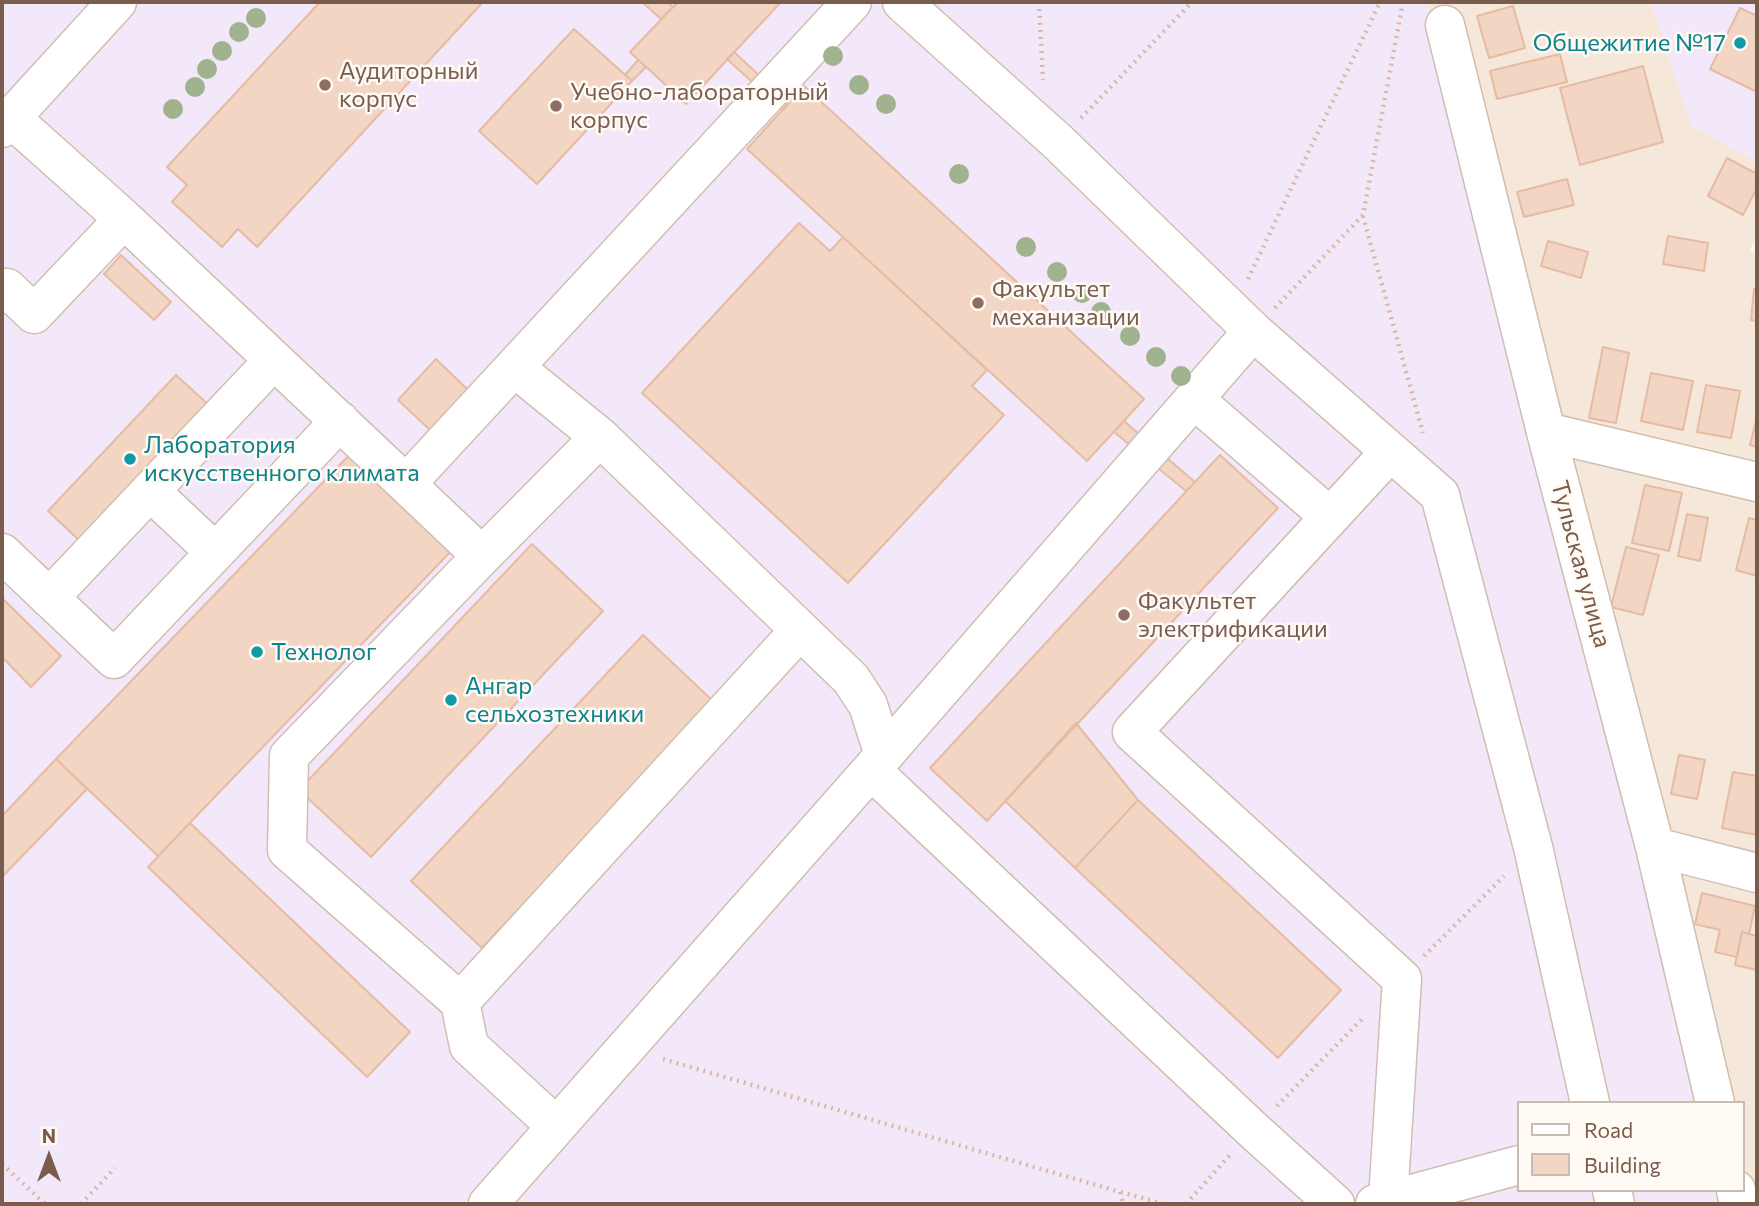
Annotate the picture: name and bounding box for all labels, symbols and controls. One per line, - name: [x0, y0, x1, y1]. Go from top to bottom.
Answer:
- place label: Общежитие №17: [1533, 29, 1726, 57]
- marker: Общежитие №17: [1732, 35, 1748, 51]
- place label: Аудиторный корпус: [339, 57, 478, 113]
- marker: Аудиторный корпус: [317, 77, 333, 93]
- place label: Учебно-лабораторный корпус: [570, 78, 829, 134]
- marker: Учебно-лабораторный корпус: [548, 98, 564, 114]
- place label: Факультет механизации: [992, 275, 1140, 331]
- marker: Факультет механизации: [970, 295, 986, 311]
- place label: Лаборатория искусственного климата: [144, 431, 420, 487]
- marker: Лаборатория искусственного климата: [122, 451, 138, 467]
- street label: Тульская улица: [1545, 477, 1617, 651]
- place label: Факультет электрификации: [1138, 587, 1328, 643]
- marker: Факультет электрификации: [1116, 607, 1132, 623]
- place label: Технолог: [271, 638, 377, 666]
- marker: Технолог: [249, 644, 265, 660]
- place label: Ангар сельхозтехники: [465, 672, 644, 728]
- marker: Ангар сельхозтехники: [443, 692, 459, 708]
- legend: [1518, 1101, 1745, 1192]
- text: Road: [1584, 1117, 1633, 1142]
- north arrow: [14, 1122, 84, 1192]
- text: N: [42, 1124, 56, 1147]
- text: Building: [1584, 1152, 1661, 1177]

